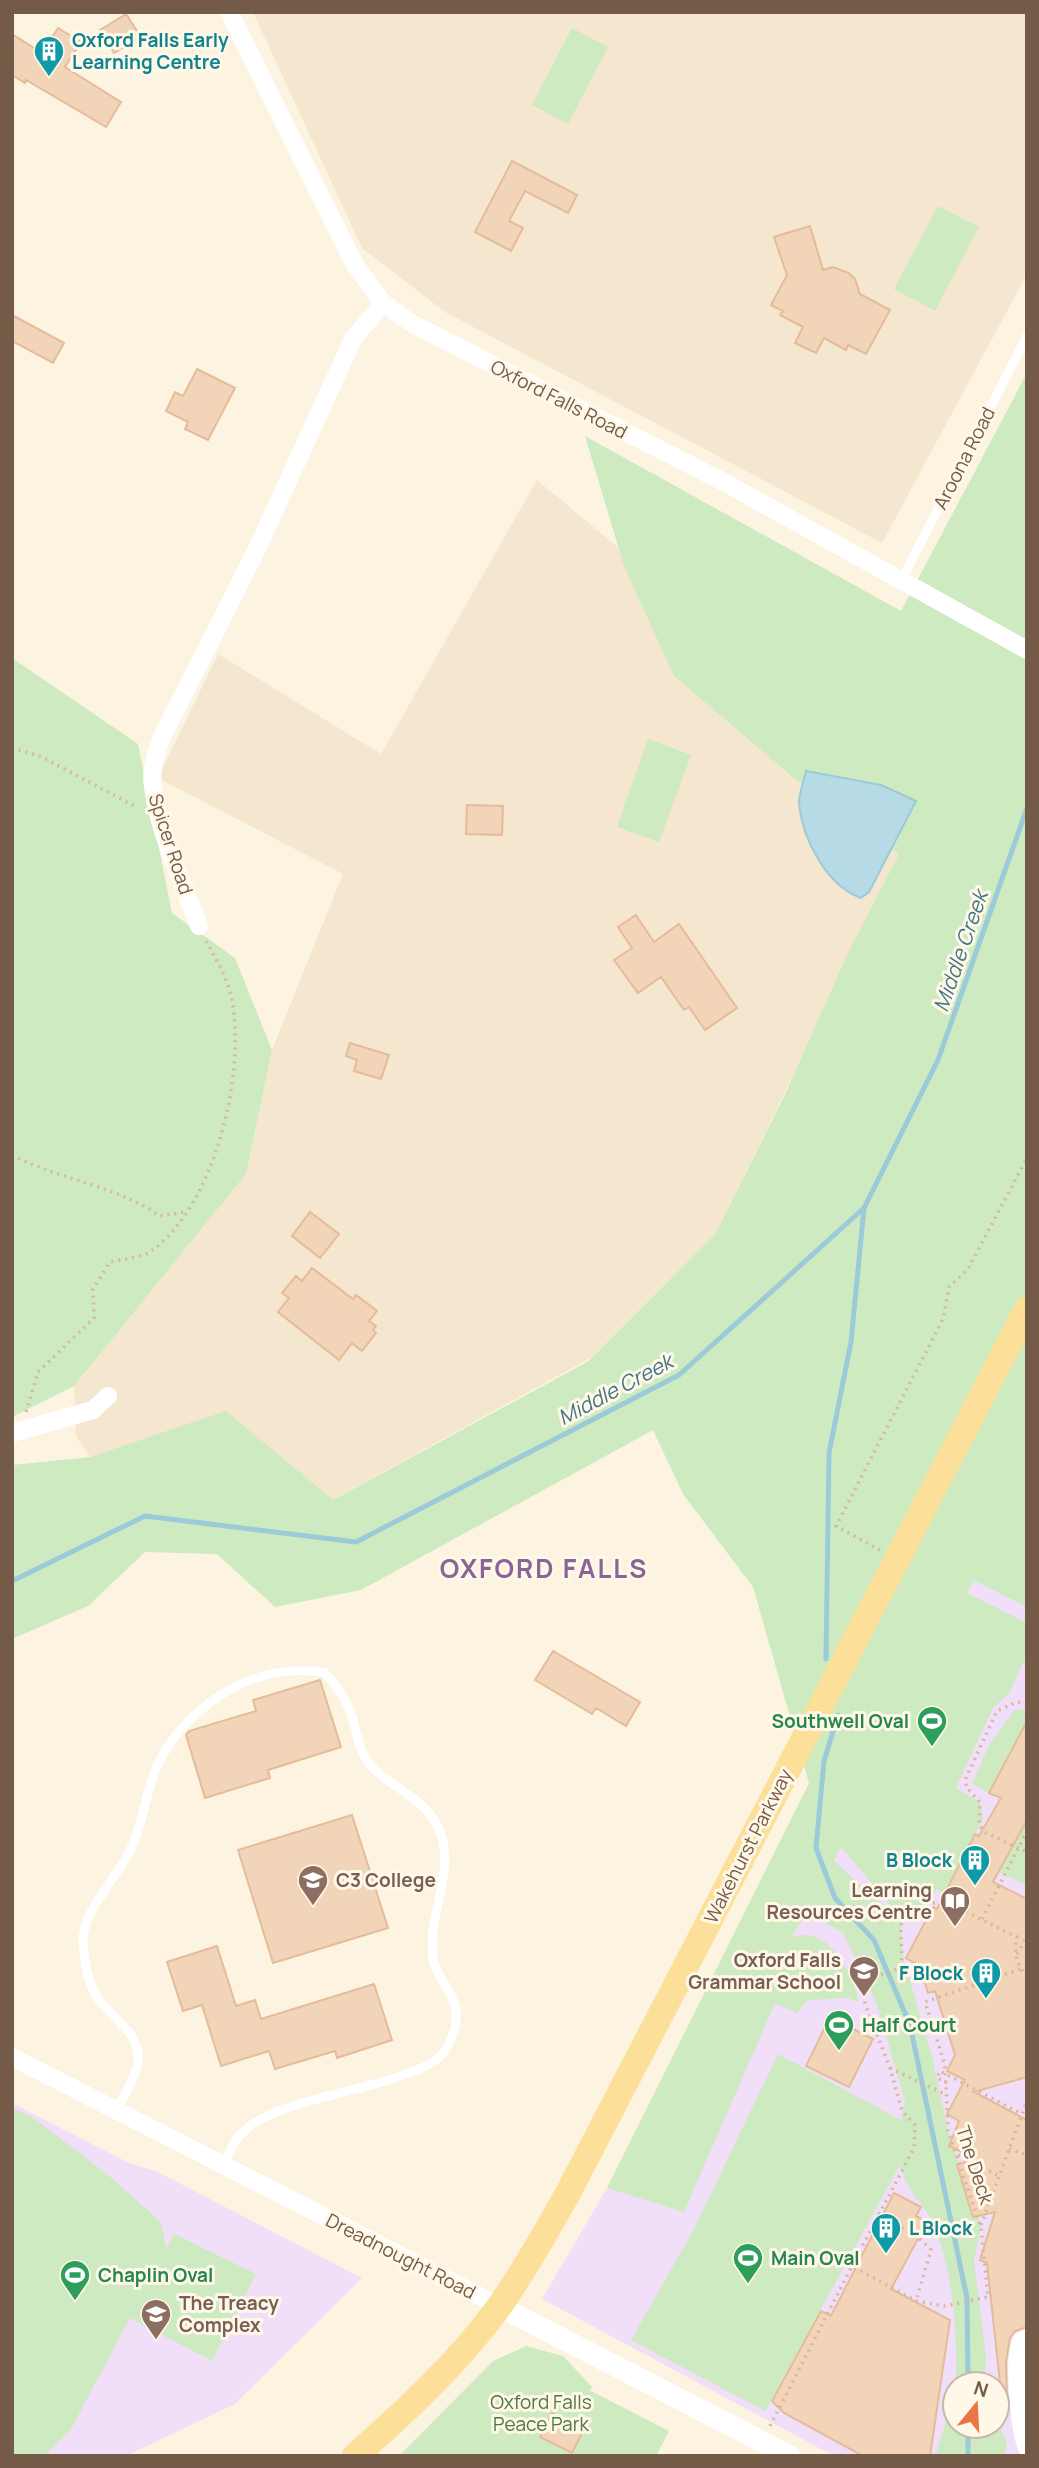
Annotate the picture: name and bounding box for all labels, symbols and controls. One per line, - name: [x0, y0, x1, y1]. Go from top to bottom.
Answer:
- place label: Oxford Falls Early Learning Centre: [72, 27, 229, 75]
- building icon: Oxford Falls Early Learning Centre: [32, 34, 66, 78]
- street label: Oxford Falls Road: [486, 353, 632, 445]
- street label: Aroona Road: [927, 402, 1001, 514]
- street label: Spicer Road: [143, 790, 199, 898]
- water label: Middle Creek: [926, 884, 995, 1015]
- water label: Middle Creek: [553, 1346, 680, 1431]
- district label: OXFORD FALLS: [440, 1550, 648, 1586]
- sports icon: Southwell Oval: [915, 1704, 949, 1748]
- place label: Southwell Oval: [772, 1708, 909, 1734]
- street label: Wakehurst Parkway: [698, 1764, 798, 1928]
- building icon: B Block: [958, 1843, 992, 1887]
- place label: B Block: [886, 1847, 953, 1873]
- school or university icon: C3 College: [296, 1863, 330, 1907]
- place label: C3 College: [336, 1867, 436, 1893]
- place label: Learning Resources Centre: [766, 1877, 932, 1925]
- library icon: Learning Resources Centre: [938, 1884, 972, 1928]
- place label: Oxford Falls Grammar School: [688, 1947, 841, 1995]
- school or university icon: Oxford Falls Grammar School: [847, 1954, 881, 1998]
- building icon: F Block: [969, 1956, 1003, 2000]
- place label: F Block: [899, 1960, 964, 1986]
- sports icon: Half Court: [822, 2008, 856, 2052]
- place label: Half Court: [862, 2012, 956, 2038]
- street label: The Deck: [950, 2122, 1000, 2208]
- street label: Dreadnought Road: [322, 2207, 480, 2305]
- building icon: L Block: [869, 2211, 903, 2255]
- place label: L Block: [909, 2215, 973, 2241]
- sports icon: Main Oval: [731, 2241, 765, 2285]
- place label: Main Oval: [771, 2245, 860, 2271]
- sports icon: Chaplin Oval: [58, 2258, 92, 2302]
- place label: Chaplin Oval: [98, 2262, 213, 2288]
- place label: The Treacy Complex: [179, 2290, 279, 2338]
- school or university icon: The Treacy Complex: [139, 2297, 173, 2341]
- north arrow: [941, 2370, 1011, 2440]
- text: N: [971, 2374, 992, 2403]
- park label: Oxford Falls Peace Park: [490, 2389, 592, 2437]

